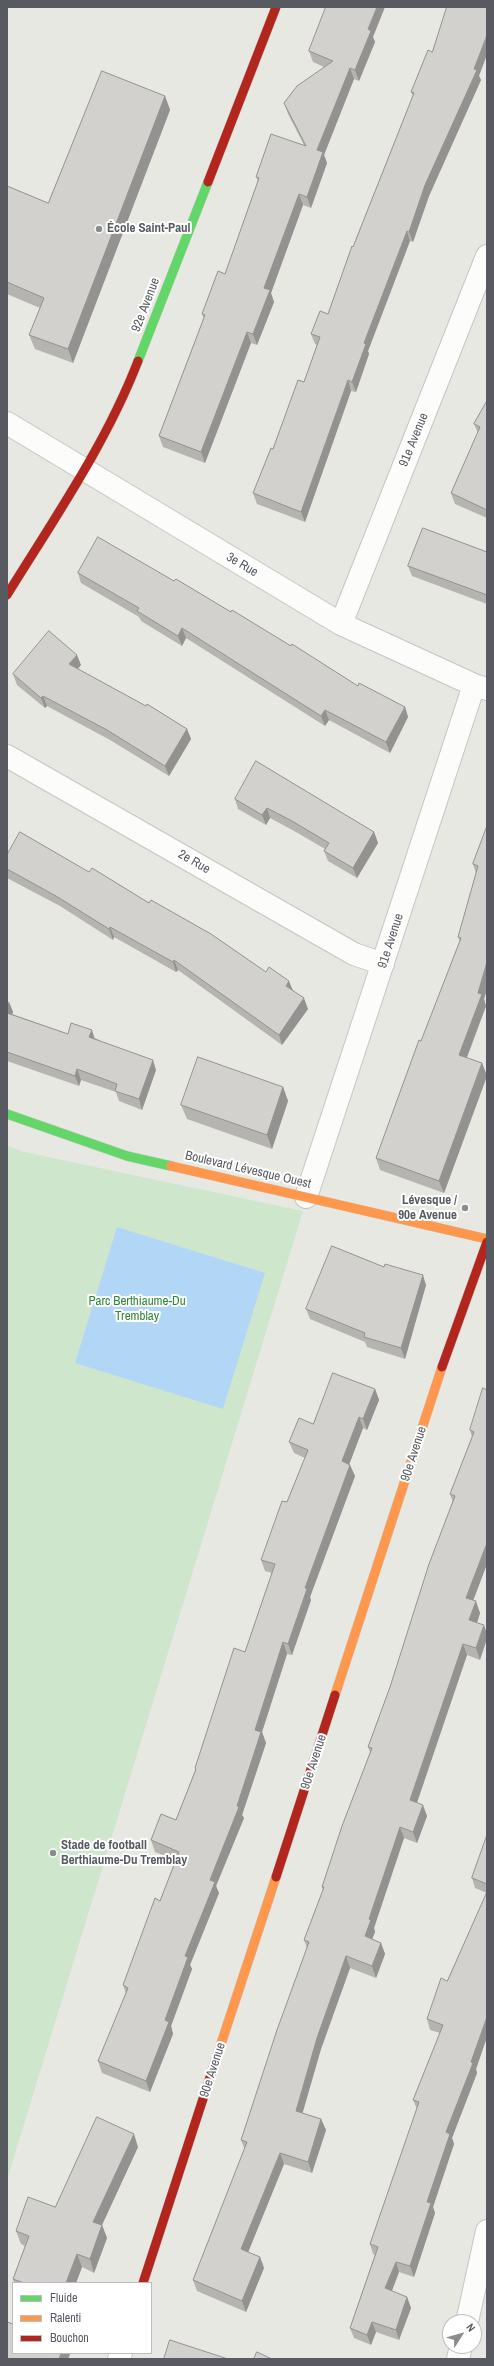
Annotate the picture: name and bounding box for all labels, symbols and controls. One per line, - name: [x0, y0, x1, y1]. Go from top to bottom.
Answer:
- place label: École Saint-Paul: [107, 221, 191, 237]
- marker: École Saint-Paul: [94, 224, 104, 234]
- street label: 92e Avenue: [129, 276, 163, 334]
- street label: 91e Avenue: [396, 411, 432, 469]
- street label: 3e Rue: [223, 549, 261, 581]
- street label: 2e Rue: [175, 847, 213, 877]
- street label: 91e Avenue: [375, 912, 407, 970]
- street label: Boulevard Lévesque Ouest: [184, 1148, 312, 1192]
- place label: Lévesque / 90e Avenue: [398, 1193, 457, 1224]
- marker: Lévesque / 90e Avenue: [460, 1203, 470, 1213]
- park label: Parc Berthiaume-Du Tremblay: [88, 1294, 186, 1325]
- street label: 90e Avenue: [398, 1425, 430, 1483]
- street label: 90e Avenue: [298, 1733, 330, 1791]
- place label: Stade de football Berthiaume-Du Tremblay: [61, 1838, 187, 1869]
- marker: Stade de football Berthiaume-Du Tremblay: [48, 1848, 58, 1858]
- street label: 90e Avenue: [197, 2041, 229, 2099]
- legend: [12, 2282, 152, 2354]
- text: Fluide: [50, 2290, 77, 2306]
- text: Ralenti: [50, 2310, 81, 2326]
- north arrow: [442, 2314, 482, 2354]
- text: N: [463, 2321, 478, 2334]
- text: Bouchon: [50, 2330, 89, 2346]

